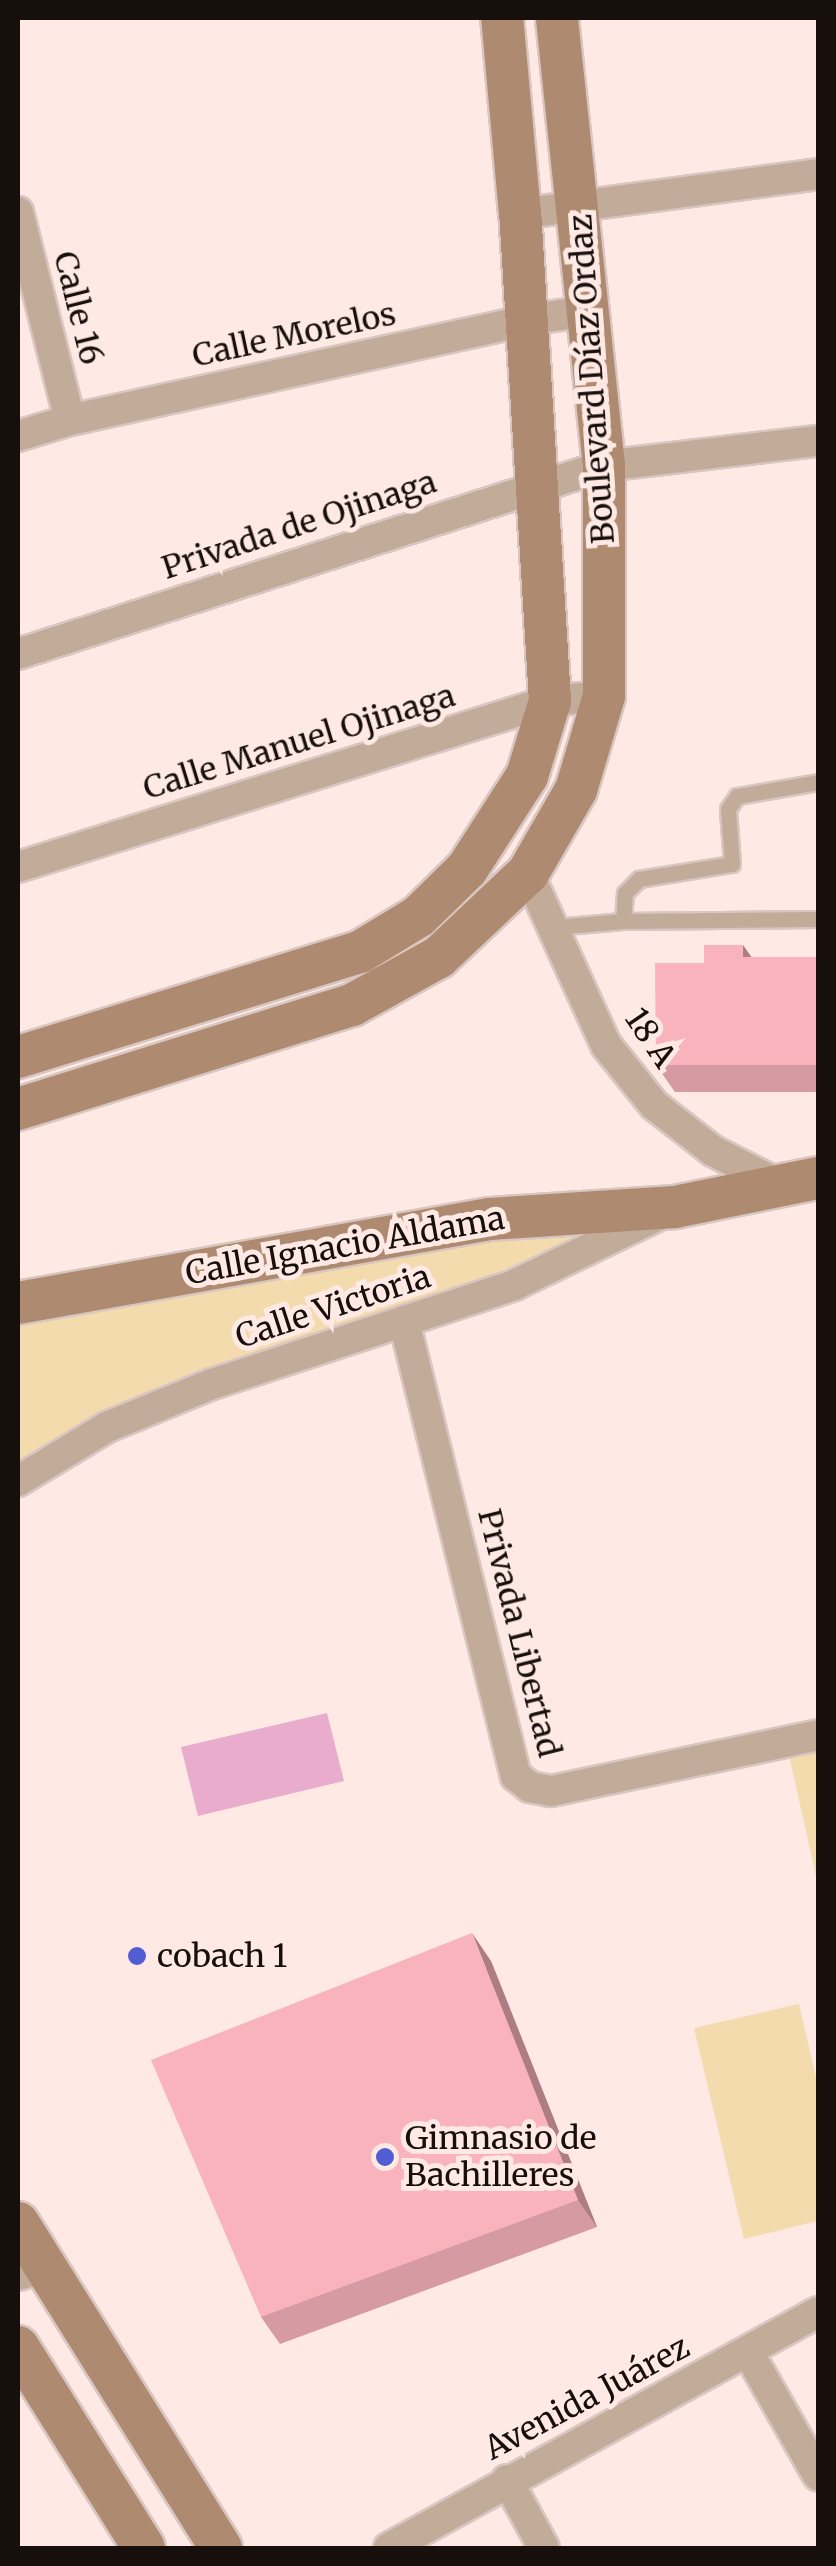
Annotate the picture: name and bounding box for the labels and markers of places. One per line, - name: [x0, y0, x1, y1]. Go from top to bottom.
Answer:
- place label: cobach 1: [157, 1937, 287, 1975]
- marker: cobach 1: [126, 1945, 148, 1967]
- place label: Gimnasio de Bachilleres: [405, 2120, 597, 2195]
- marker: Gimnasio de Bachilleres: [374, 2146, 396, 2168]

